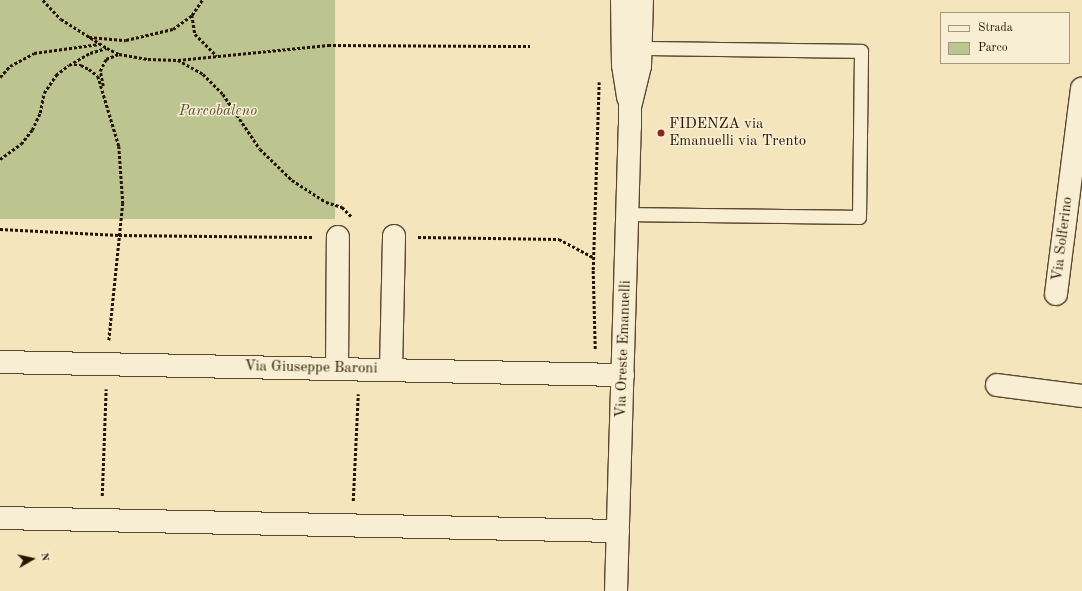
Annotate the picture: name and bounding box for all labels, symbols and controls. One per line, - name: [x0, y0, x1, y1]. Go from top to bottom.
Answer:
- legend: [940, 12, 1070, 64]
- text: Strada: [978, 22, 1013, 34]
- text: Parco: [978, 42, 1008, 54]
- park label: Parcobaleno: [179, 103, 257, 121]
- place label: FIDENZA via Emanuelli via Trento: [669, 115, 806, 150]
- marker: FIDENZA via Emanuelli via Trento: [656, 128, 666, 138]
- street label: Via Solferino: [1049, 196, 1077, 282]
- street label: Via Oreste Emanuelli: [613, 280, 635, 418]
- street label: Via Giuseppe Baroni: [244, 358, 378, 378]
- north arrow: [12, 539, 52, 579]
- text: N: [38, 552, 50, 562]

